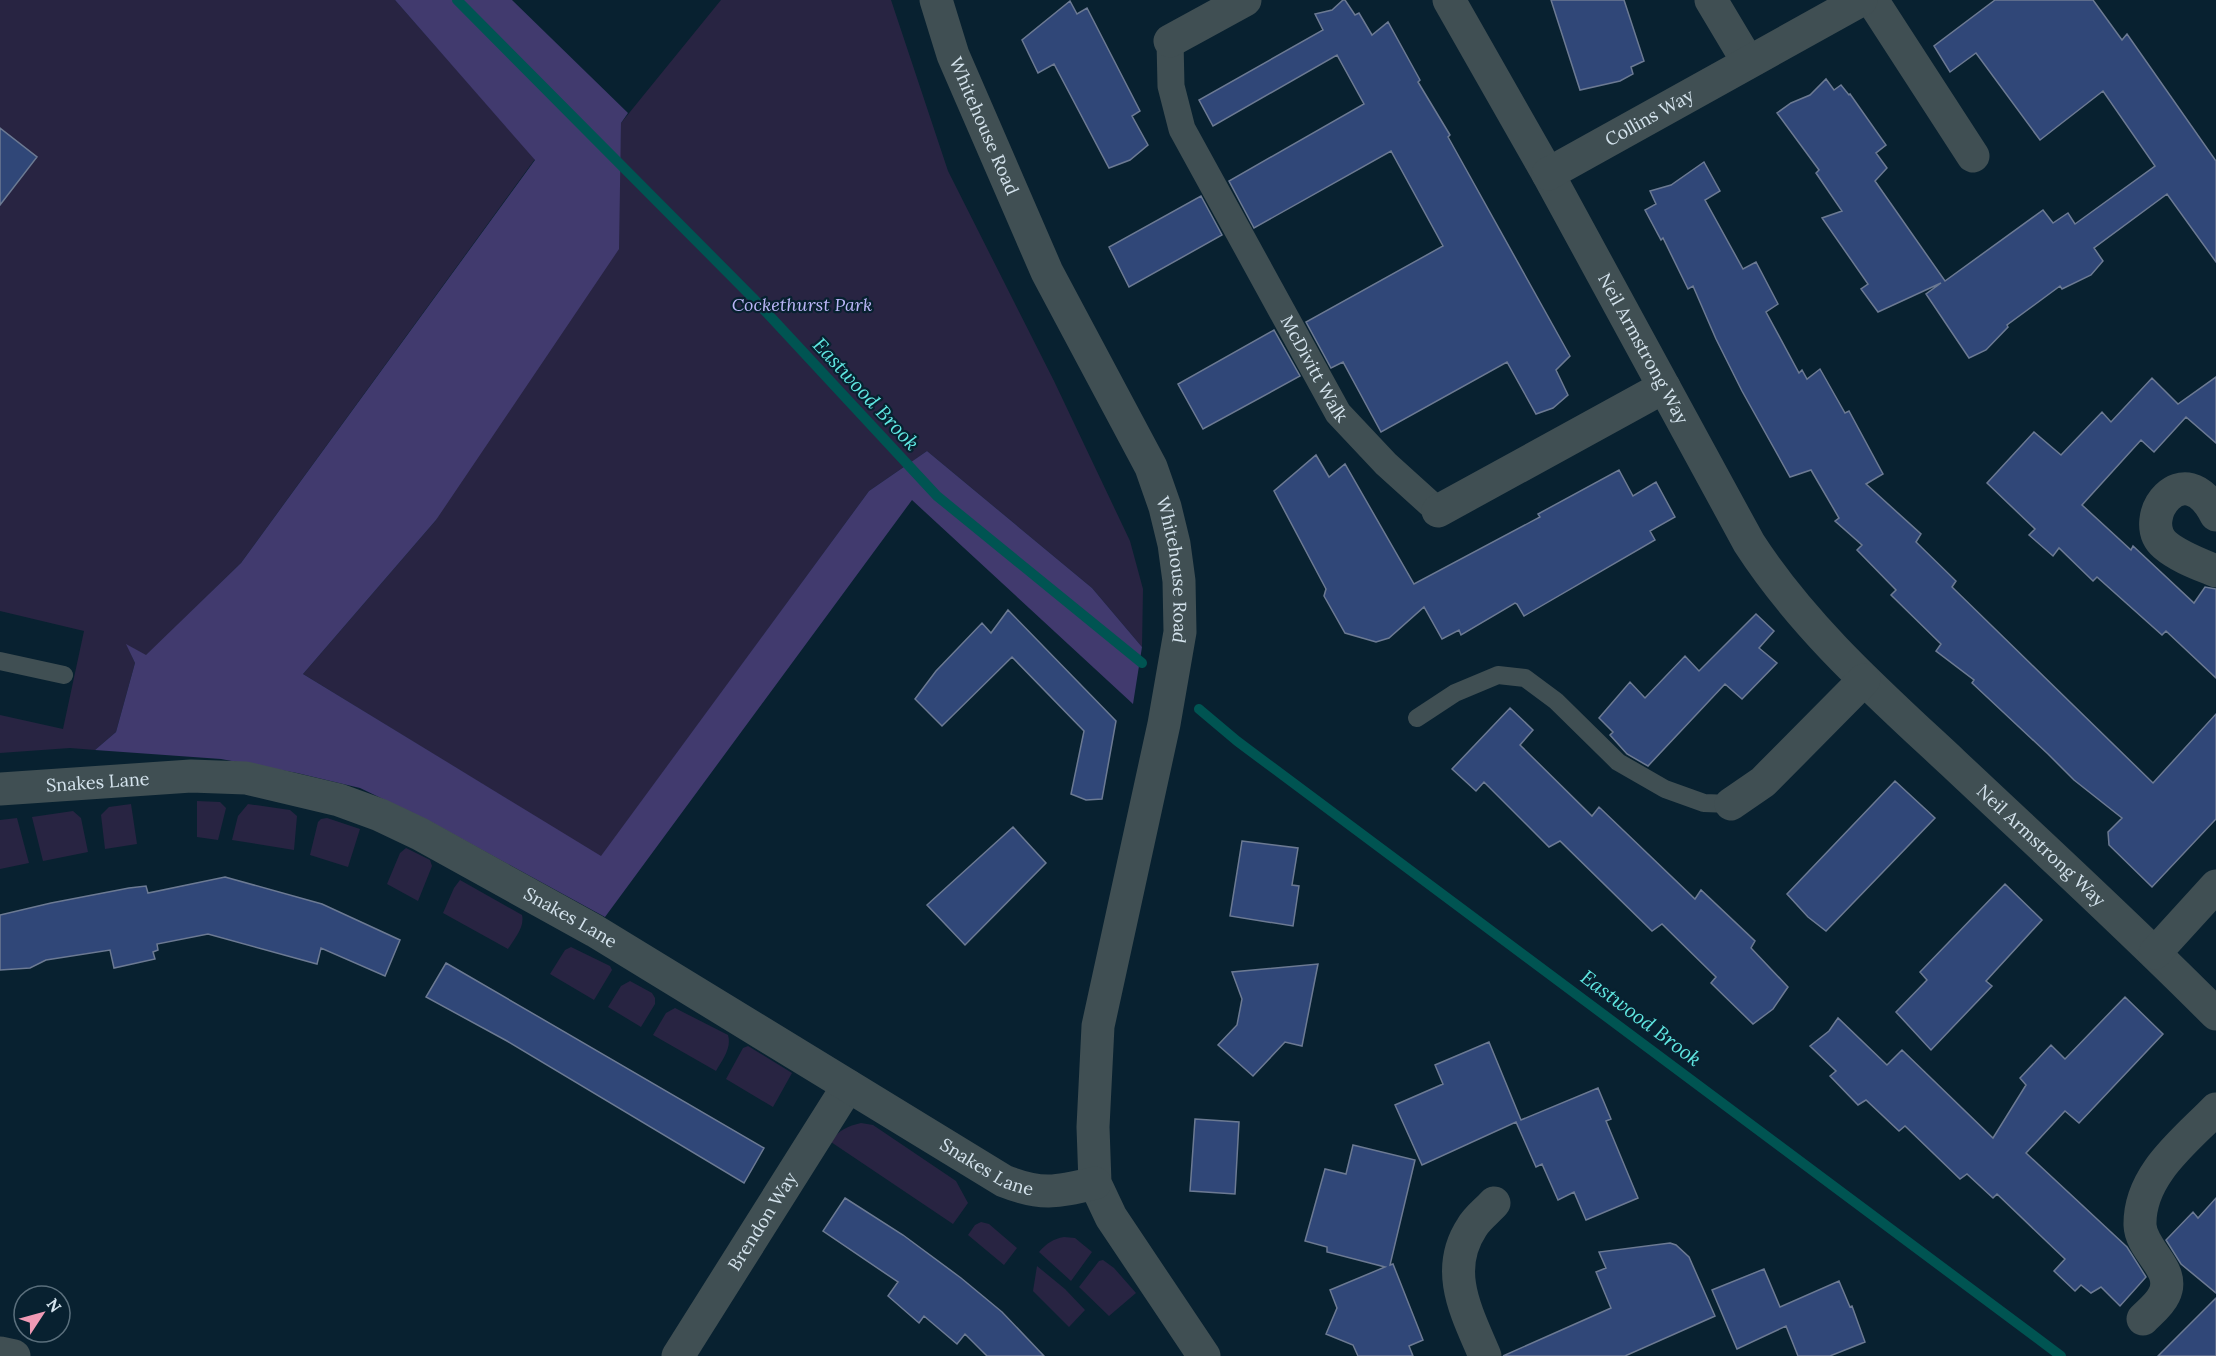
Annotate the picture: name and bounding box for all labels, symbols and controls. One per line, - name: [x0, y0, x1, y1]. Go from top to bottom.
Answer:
- street label: Whitehouse Road: [944, 53, 1024, 199]
- street label: Collins Way: [1601, 83, 1698, 151]
- street label: Neil Armstrong Way: [1593, 269, 1694, 428]
- park label: Cockethurst Park: [732, 293, 872, 316]
- street label: McDivitt Walk: [1276, 311, 1353, 427]
- water label: Eastwood Brook: [808, 332, 925, 455]
- street label: Whitehouse Road: [1151, 493, 1192, 645]
- street label: Snakes Lane: [45, 767, 150, 797]
- street label: Neil Armstrong Way: [1972, 779, 2111, 912]
- street label: Snakes Lane: [520, 882, 622, 953]
- water label: Eastwood Brook: [1576, 964, 1707, 1071]
- street label: Snakes Lane: [936, 1133, 1036, 1201]
- street label: Brendon Way: [723, 1167, 802, 1275]
- north arrow: [12, 1284, 72, 1344]
- text: N: [42, 1294, 66, 1316]

